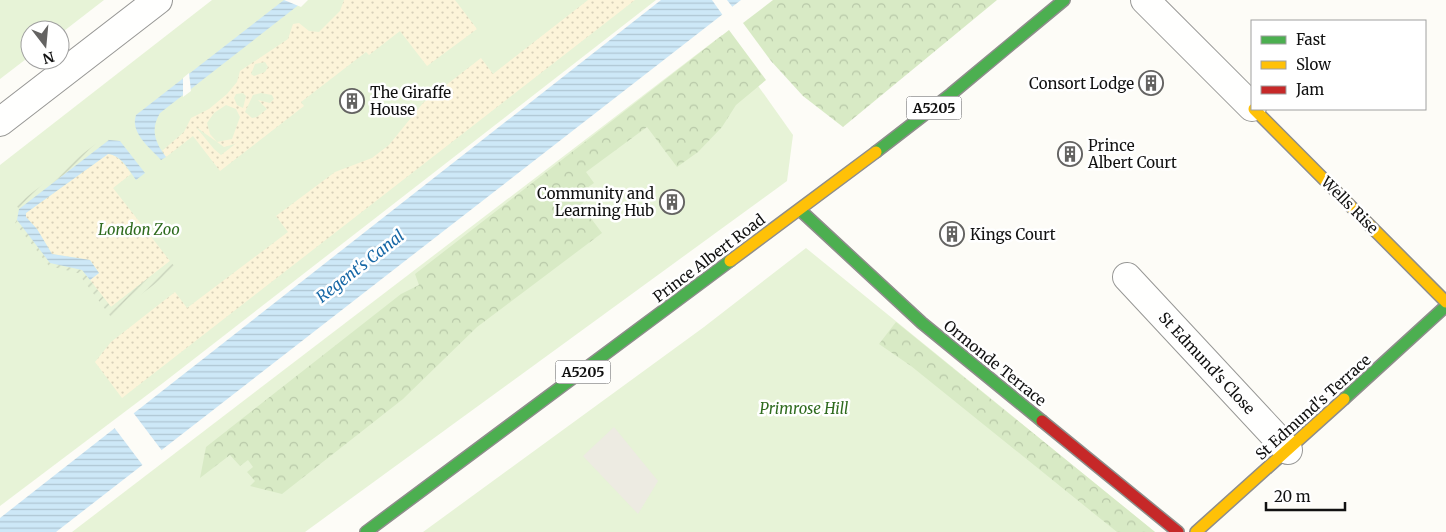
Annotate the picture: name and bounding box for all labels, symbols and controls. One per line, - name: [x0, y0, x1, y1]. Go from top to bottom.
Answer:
- north arrow: [20, 20, 70, 70]
- legend: [1251, 20, 1426, 110]
- text: Fast: [1296, 30, 1326, 49]
- text: N: [41, 47, 56, 68]
- text: Slow: [1296, 55, 1331, 74]
- building icon: Consort Lodge: [1138, 70, 1164, 96]
- place label: Consort Lodge: [1029, 74, 1134, 93]
- text: Jam: [1295, 80, 1324, 99]
- place label: The Giraffe House: [370, 83, 451, 119]
- building icon: The Giraffe House: [339, 88, 365, 114]
- road number: A5205: [906, 96, 962, 120]
- place label: Prince Albert Court: [1087, 136, 1177, 172]
- building icon: Prince Albert Court: [1057, 141, 1083, 167]
- street label: Wells Rise: [1317, 172, 1383, 238]
- place label: Community and Learning Hub: [537, 184, 654, 220]
- building icon: Community and Learning Hub: [659, 189, 685, 215]
- street label: Prince Albert Road: [649, 210, 769, 306]
- park label: London Zoo: [98, 220, 180, 239]
- building icon: Kings Court: [939, 221, 965, 247]
- water label: Regent's Canal: [312, 225, 408, 307]
- place label: Kings Court: [970, 225, 1056, 244]
- street label: St Edmund's Close: [1155, 308, 1259, 418]
- street label: Ormonde Terrace: [940, 316, 1050, 410]
- street label: St Edmund's Terrace: [1251, 350, 1375, 464]
- road number: A5205: [556, 361, 610, 384]
- park label: Primrose Hill: [760, 399, 848, 418]
- scale bar: [1266, 480, 1345, 512]
- text: 20 m: [1274, 487, 1311, 506]

